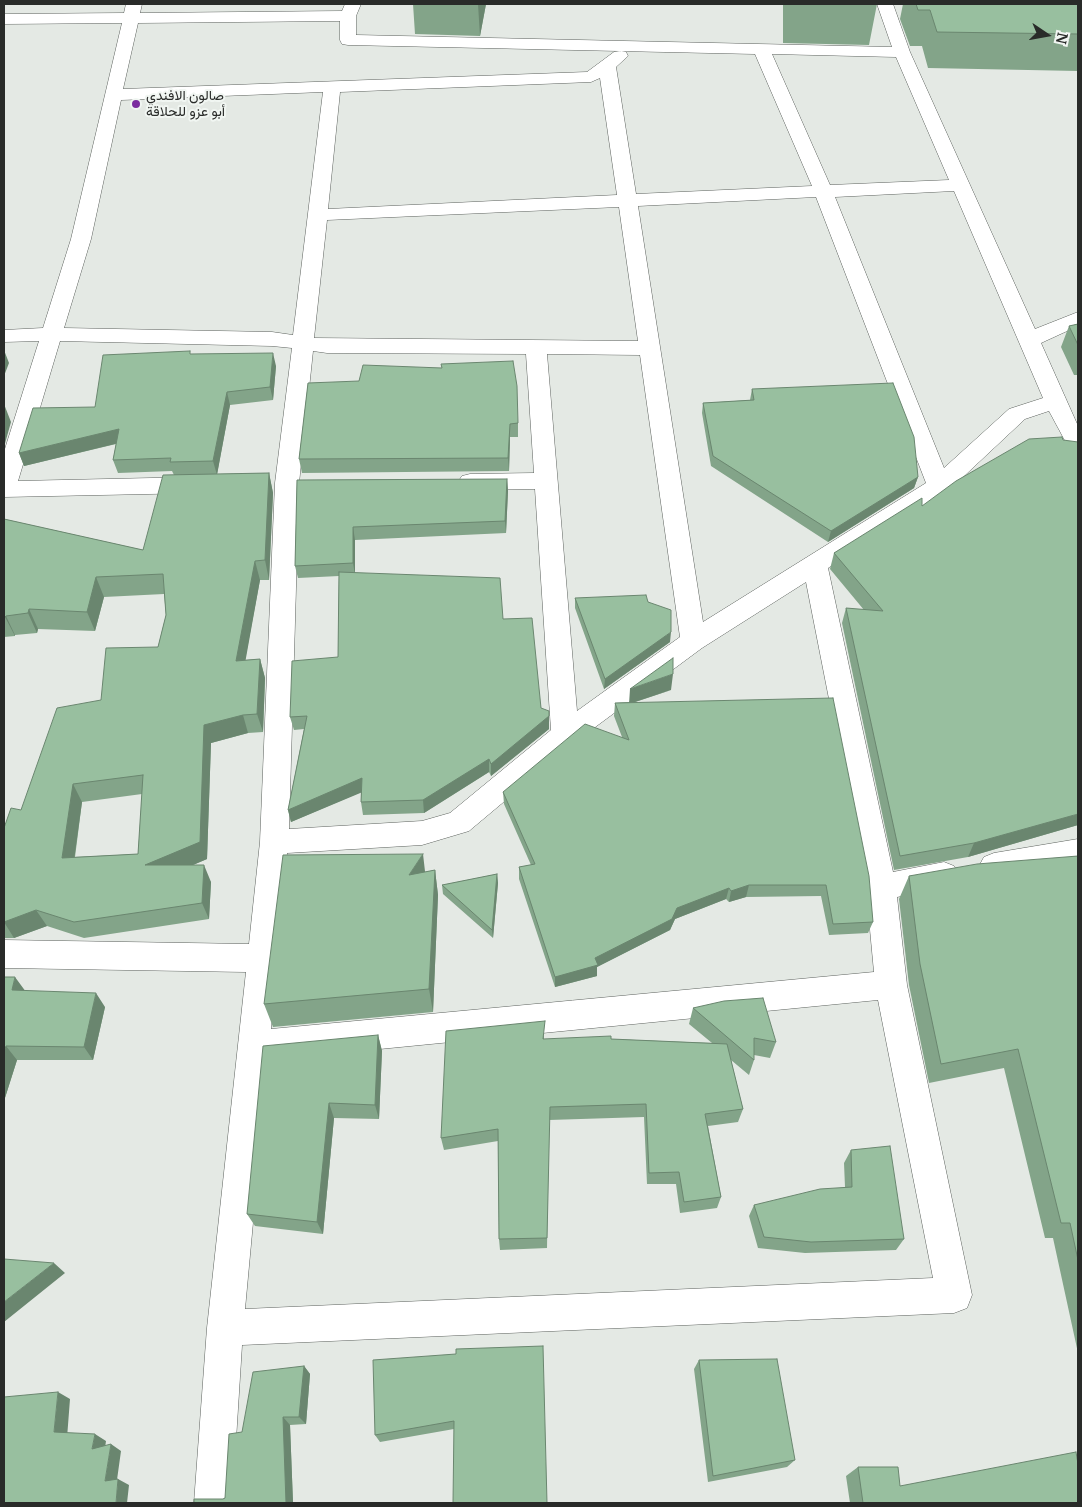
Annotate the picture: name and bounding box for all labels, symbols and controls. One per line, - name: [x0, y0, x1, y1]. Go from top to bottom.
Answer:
- north arrow: [1022, 10, 1072, 60]
- text: N: [1052, 31, 1072, 45]
- place label: صالون الافندي أبو عزو للحلاقة: [146, 88, 225, 120]
- marker: صالون الافندي أبو عزو للحلاقة: [130, 98, 142, 110]

